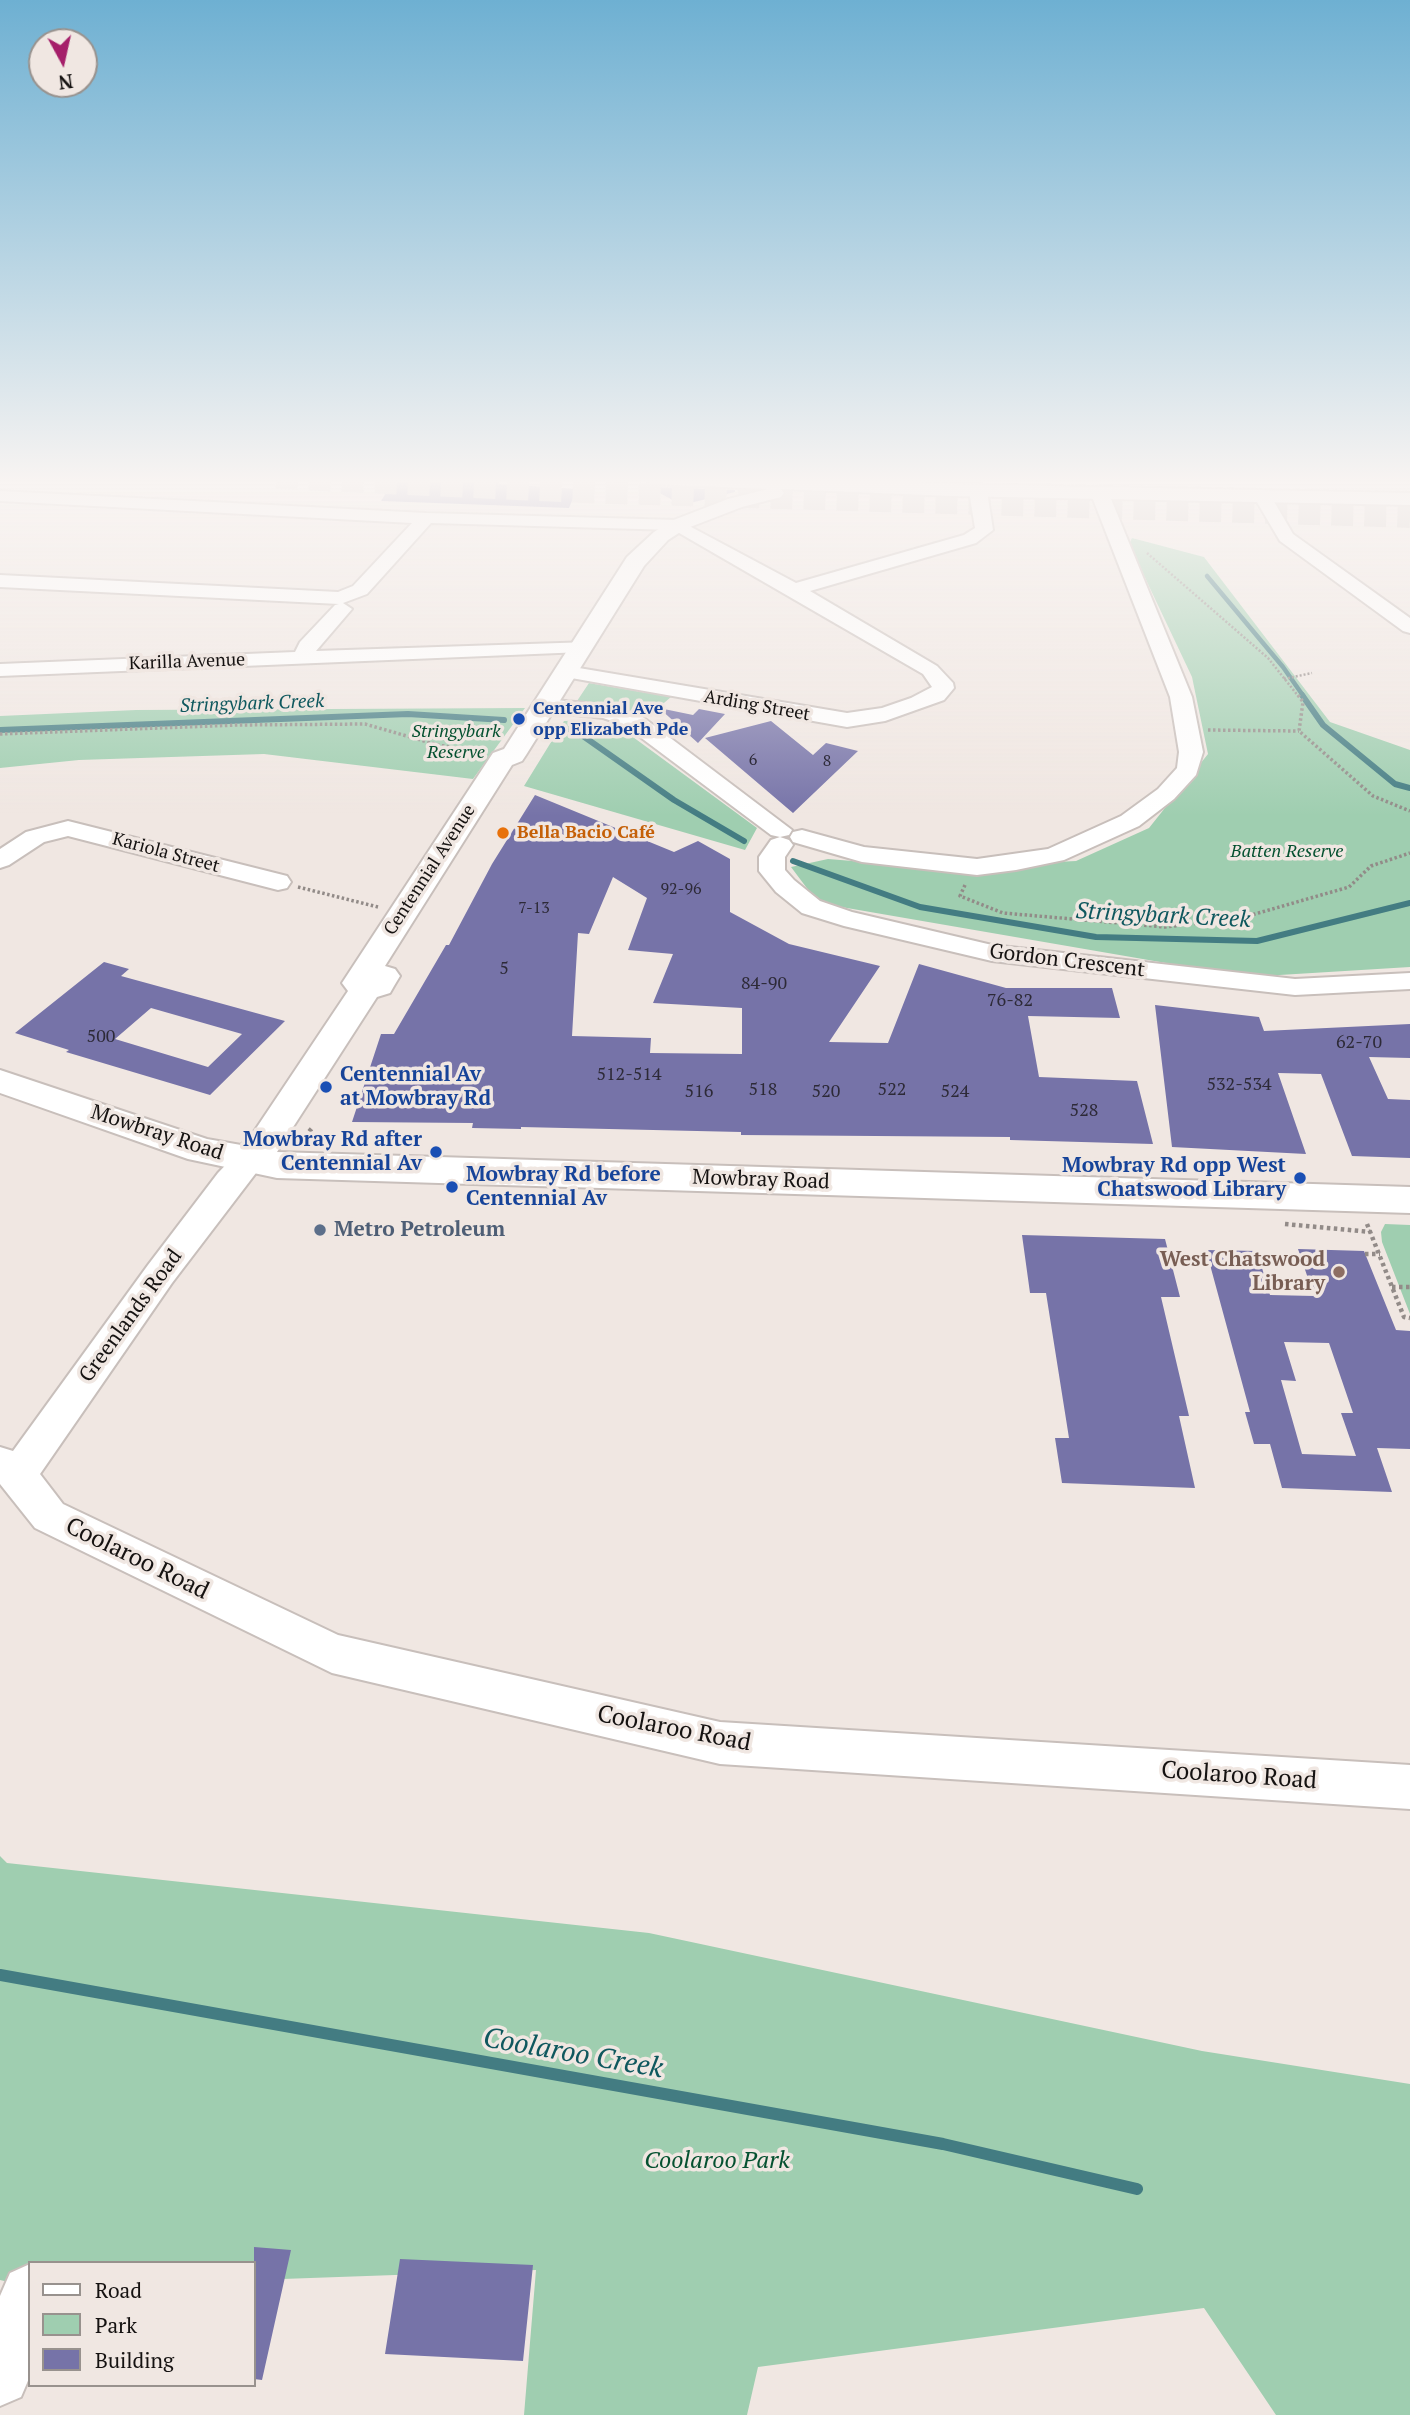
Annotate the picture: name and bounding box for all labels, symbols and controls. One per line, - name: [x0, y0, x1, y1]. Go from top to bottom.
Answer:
- north arrow: [28, 28, 98, 98]
- text: N: [57, 69, 75, 96]
- street label: Karilla Avenue: [129, 649, 245, 675]
- street label: Arding Street: [702, 686, 812, 726]
- water label: Stringybark Creek: [179, 690, 325, 718]
- place label: Centennial Ave opp Elizabeth Pde: [533, 698, 688, 740]
- marker: Centennial Ave opp Elizabeth Pde: [511, 711, 527, 727]
- park label: Stringybark Reserve: [411, 721, 501, 764]
- house number: 6: [749, 750, 757, 770]
- house number: 8: [823, 751, 831, 771]
- street label: Centennial Avenue: [380, 801, 480, 939]
- place label: Bella Bacio Café: [517, 822, 655, 844]
- marker: Bella Bacio Café: [495, 825, 511, 841]
- street label: Kariola Street: [110, 828, 222, 878]
- park label: Batten Reserve: [1230, 841, 1344, 863]
- house number: 92-96: [661, 879, 701, 899]
- house number: 7-13: [518, 898, 550, 918]
- water label: Stringybark Creek: [1075, 898, 1251, 934]
- street label: Gordon Crescent: [988, 939, 1146, 983]
- house number: 5: [499, 958, 509, 980]
- house number: 84-90: [741, 973, 787, 995]
- house number: 76-82: [987, 990, 1033, 1012]
- house number: 500: [87, 1026, 115, 1048]
- house number: 62-70: [1336, 1032, 1382, 1054]
- place label: Centennial Av at Mowbray Rd: [340, 1062, 491, 1112]
- house number: 512-514: [596, 1064, 662, 1086]
- house number: 532-534: [1206, 1074, 1272, 1096]
- marker: Centennial Av at Mowbray Rd: [318, 1079, 334, 1095]
- house number: 518: [749, 1079, 777, 1101]
- house number: 522: [878, 1079, 906, 1101]
- house number: 516: [685, 1081, 713, 1103]
- house number: 520: [812, 1081, 840, 1103]
- house number: 524: [941, 1081, 969, 1103]
- street label: Mowbray Road: [88, 1100, 226, 1166]
- house number: 528: [1070, 1100, 1098, 1122]
- place label: Mowbray Rd after Centennial Av: [243, 1127, 422, 1177]
- marker: Mowbray Rd after Centennial Av: [428, 1144, 444, 1160]
- place label: Mowbray Rd opp West Chatswood Library: [1062, 1153, 1286, 1203]
- place label: Mowbray Rd before Centennial Av: [466, 1162, 661, 1212]
- street label: Mowbray Road: [692, 1165, 830, 1195]
- marker: Mowbray Rd opp West Chatswood Library: [1292, 1170, 1308, 1186]
- marker: Mowbray Rd before Centennial Av: [444, 1179, 460, 1195]
- place label: Metro Petroleum: [334, 1217, 505, 1243]
- marker: Metro Petroleum: [312, 1222, 328, 1238]
- street label: Greenlands Road: [74, 1245, 188, 1387]
- place label: West Chatswood Library: [1160, 1247, 1325, 1297]
- marker: West Chatswood Library: [1331, 1264, 1347, 1280]
- street label: Coolaroo Road: [61, 1512, 213, 1606]
- street label: Coolaroo Road: [595, 1700, 753, 1758]
- street label: Coolaroo Road: [1160, 1756, 1318, 1796]
- water label: Coolaroo Creek: [480, 2022, 666, 2086]
- park label: Coolaroo Park: [644, 2147, 790, 2175]
- legend: [28, 2261, 256, 2387]
- text: Road: [95, 2276, 142, 2304]
- text: Park: [95, 2311, 137, 2339]
- text: Building: [95, 2346, 174, 2374]

